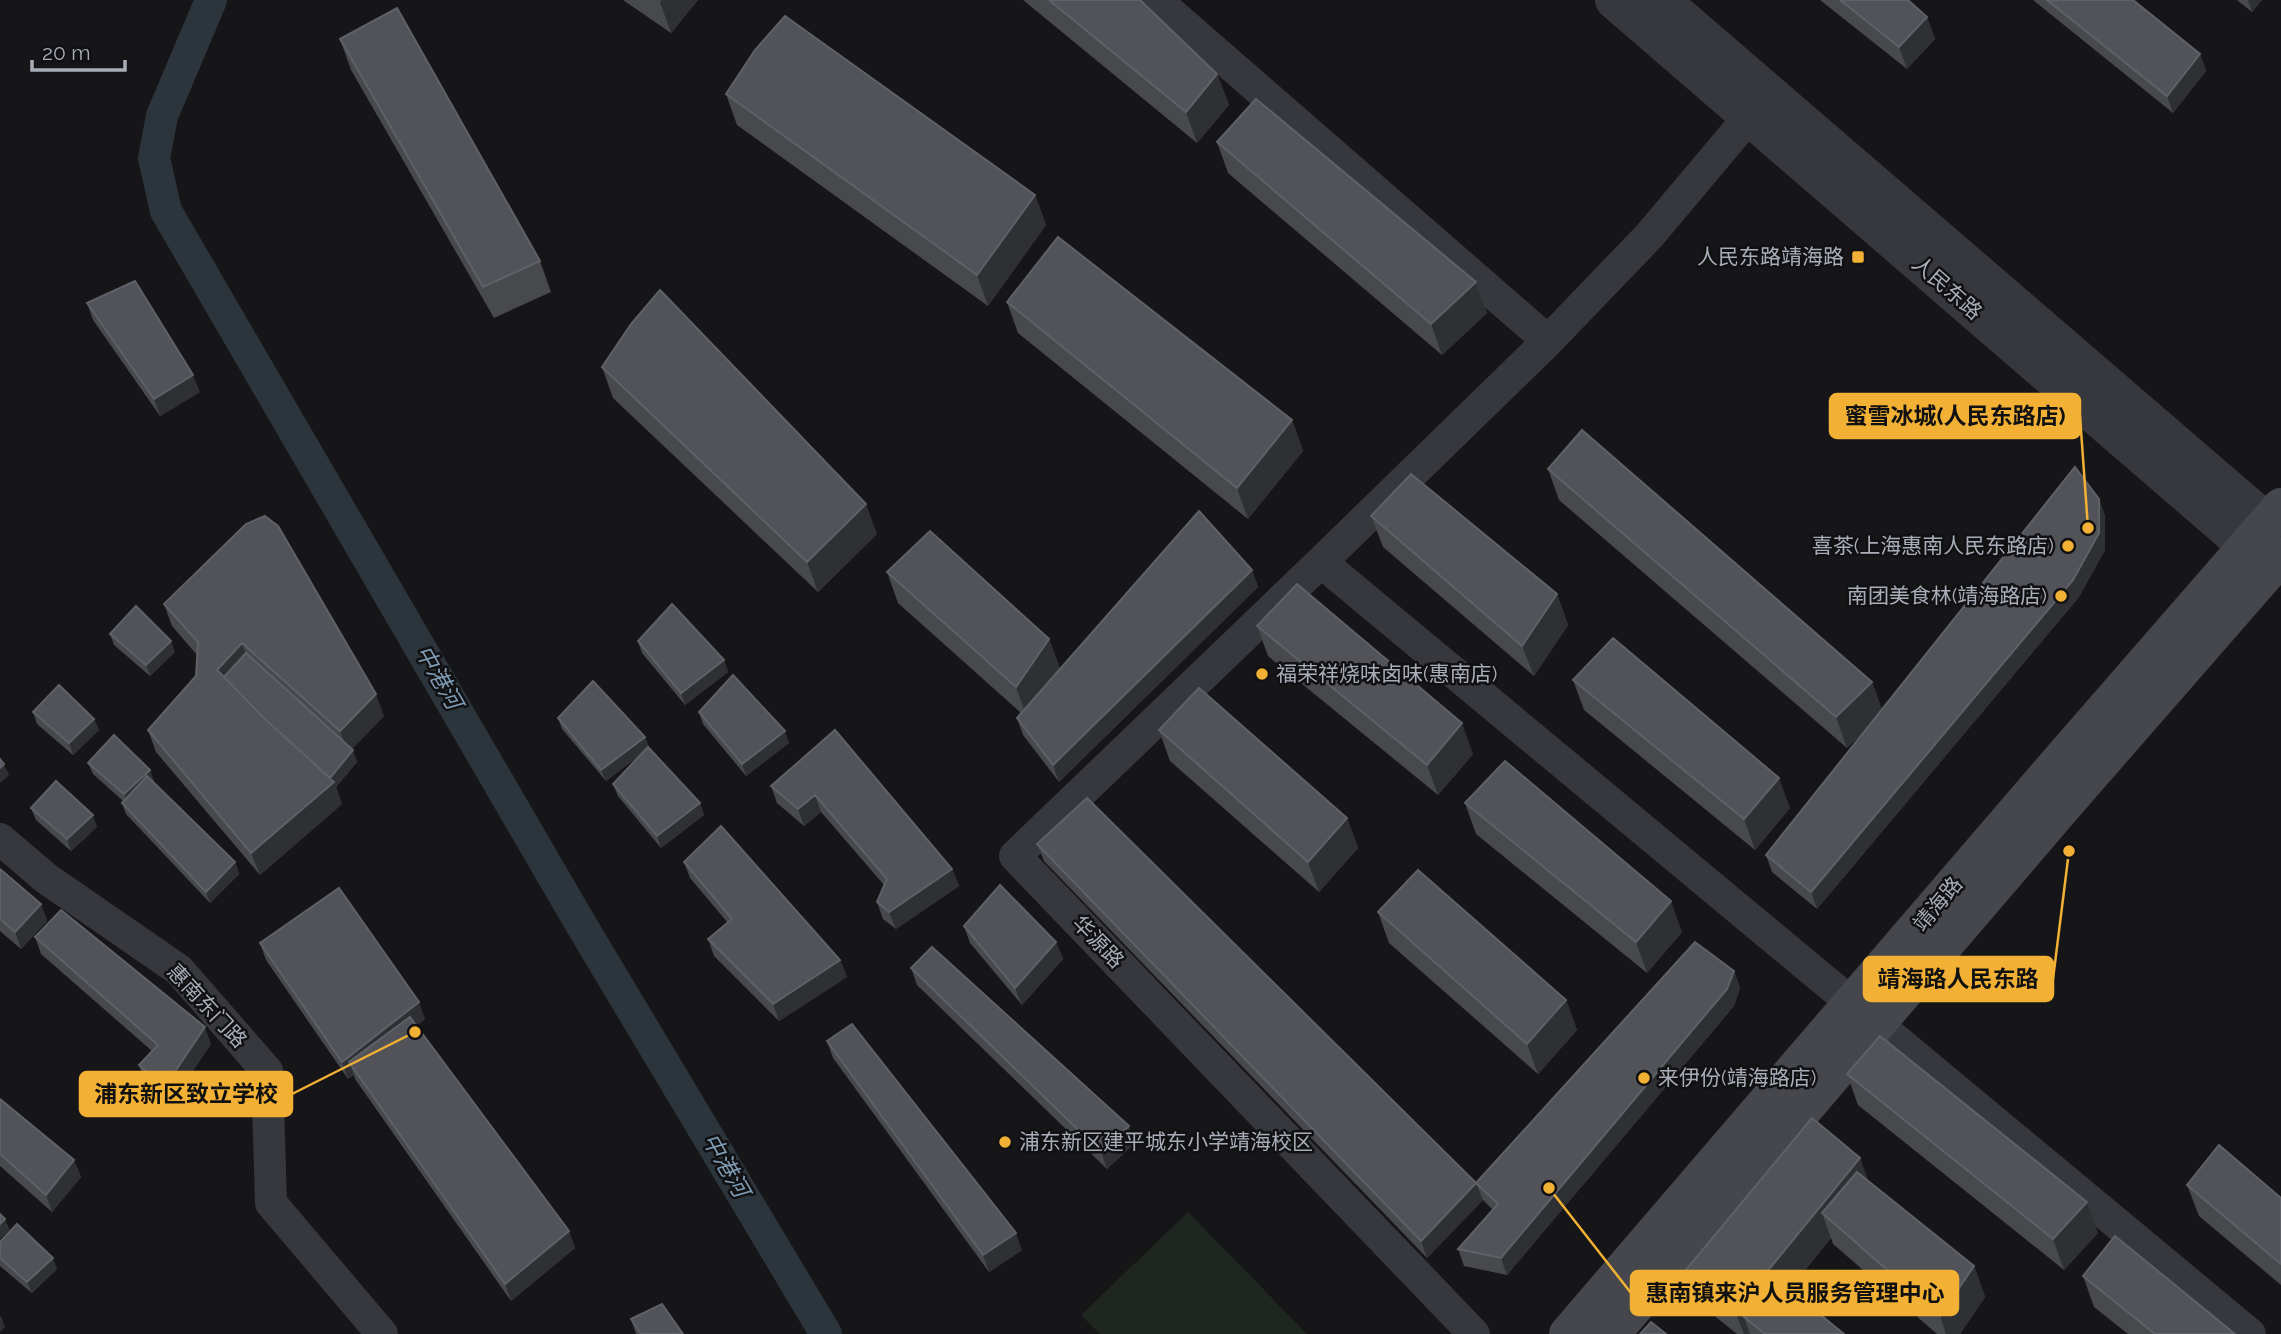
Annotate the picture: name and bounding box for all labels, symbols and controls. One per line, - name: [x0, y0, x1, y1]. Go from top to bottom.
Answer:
- scale bar: [32, 28, 124, 72]
- text: 20 m: [42, 40, 90, 65]
- place label: 人民东路靖海路: [1697, 244, 1844, 269]
- marker: 人民东路靖海路: [1850, 249, 1866, 265]
- street label: 人民东路: [1907, 251, 1987, 325]
- callout: 蜜雪冰城(人民东路店): [1830, 394, 2080, 438]
- text: 蜜雪冰城(人民东路店): [1844, 402, 2066, 429]
- place label: 喜茶(上海惠南人民东路店): [1812, 533, 2054, 558]
- marker: 喜茶(上海惠南人民东路店): [2060, 538, 2076, 554]
- place label: 南团美食林(靖海路店): [1847, 583, 2047, 608]
- marker: 南团美食林(靖海路店): [2053, 588, 2069, 604]
- water label: 中港河: [410, 640, 470, 717]
- place label: 福荣祥烧味卤味(惠南店): [1276, 661, 1497, 686]
- marker: 福荣祥烧味卤味(惠南店): [1254, 666, 1270, 682]
- street label: 靖海路: [1908, 872, 1967, 936]
- street label: 华源路: [1067, 910, 1129, 973]
- callout: 靖海路人民东路: [1864, 957, 2053, 1001]
- street label: 惠南东门路: [162, 959, 252, 1053]
- text: 靖海路人民东路: [1878, 965, 2039, 992]
- place label: 来伊份(靖海路店): [1658, 1065, 1816, 1090]
- marker: 来伊份(靖海路店): [1636, 1070, 1652, 1086]
- callout: 浦东新区致立学校: [80, 1072, 292, 1116]
- text: 浦东新区致立学校: [94, 1080, 278, 1107]
- water label: 中港河: [697, 1128, 757, 1205]
- place label: 浦东新区建平城东小学靖海校区: [1019, 1129, 1313, 1154]
- marker: 浦东新区建平城东小学靖海校区: [997, 1134, 1013, 1150]
- callout: 惠南镇来沪人员服务管理中心: [1631, 1271, 1958, 1315]
- text: 惠南镇来沪人员服务管理中心: [1646, 1279, 1945, 1306]

